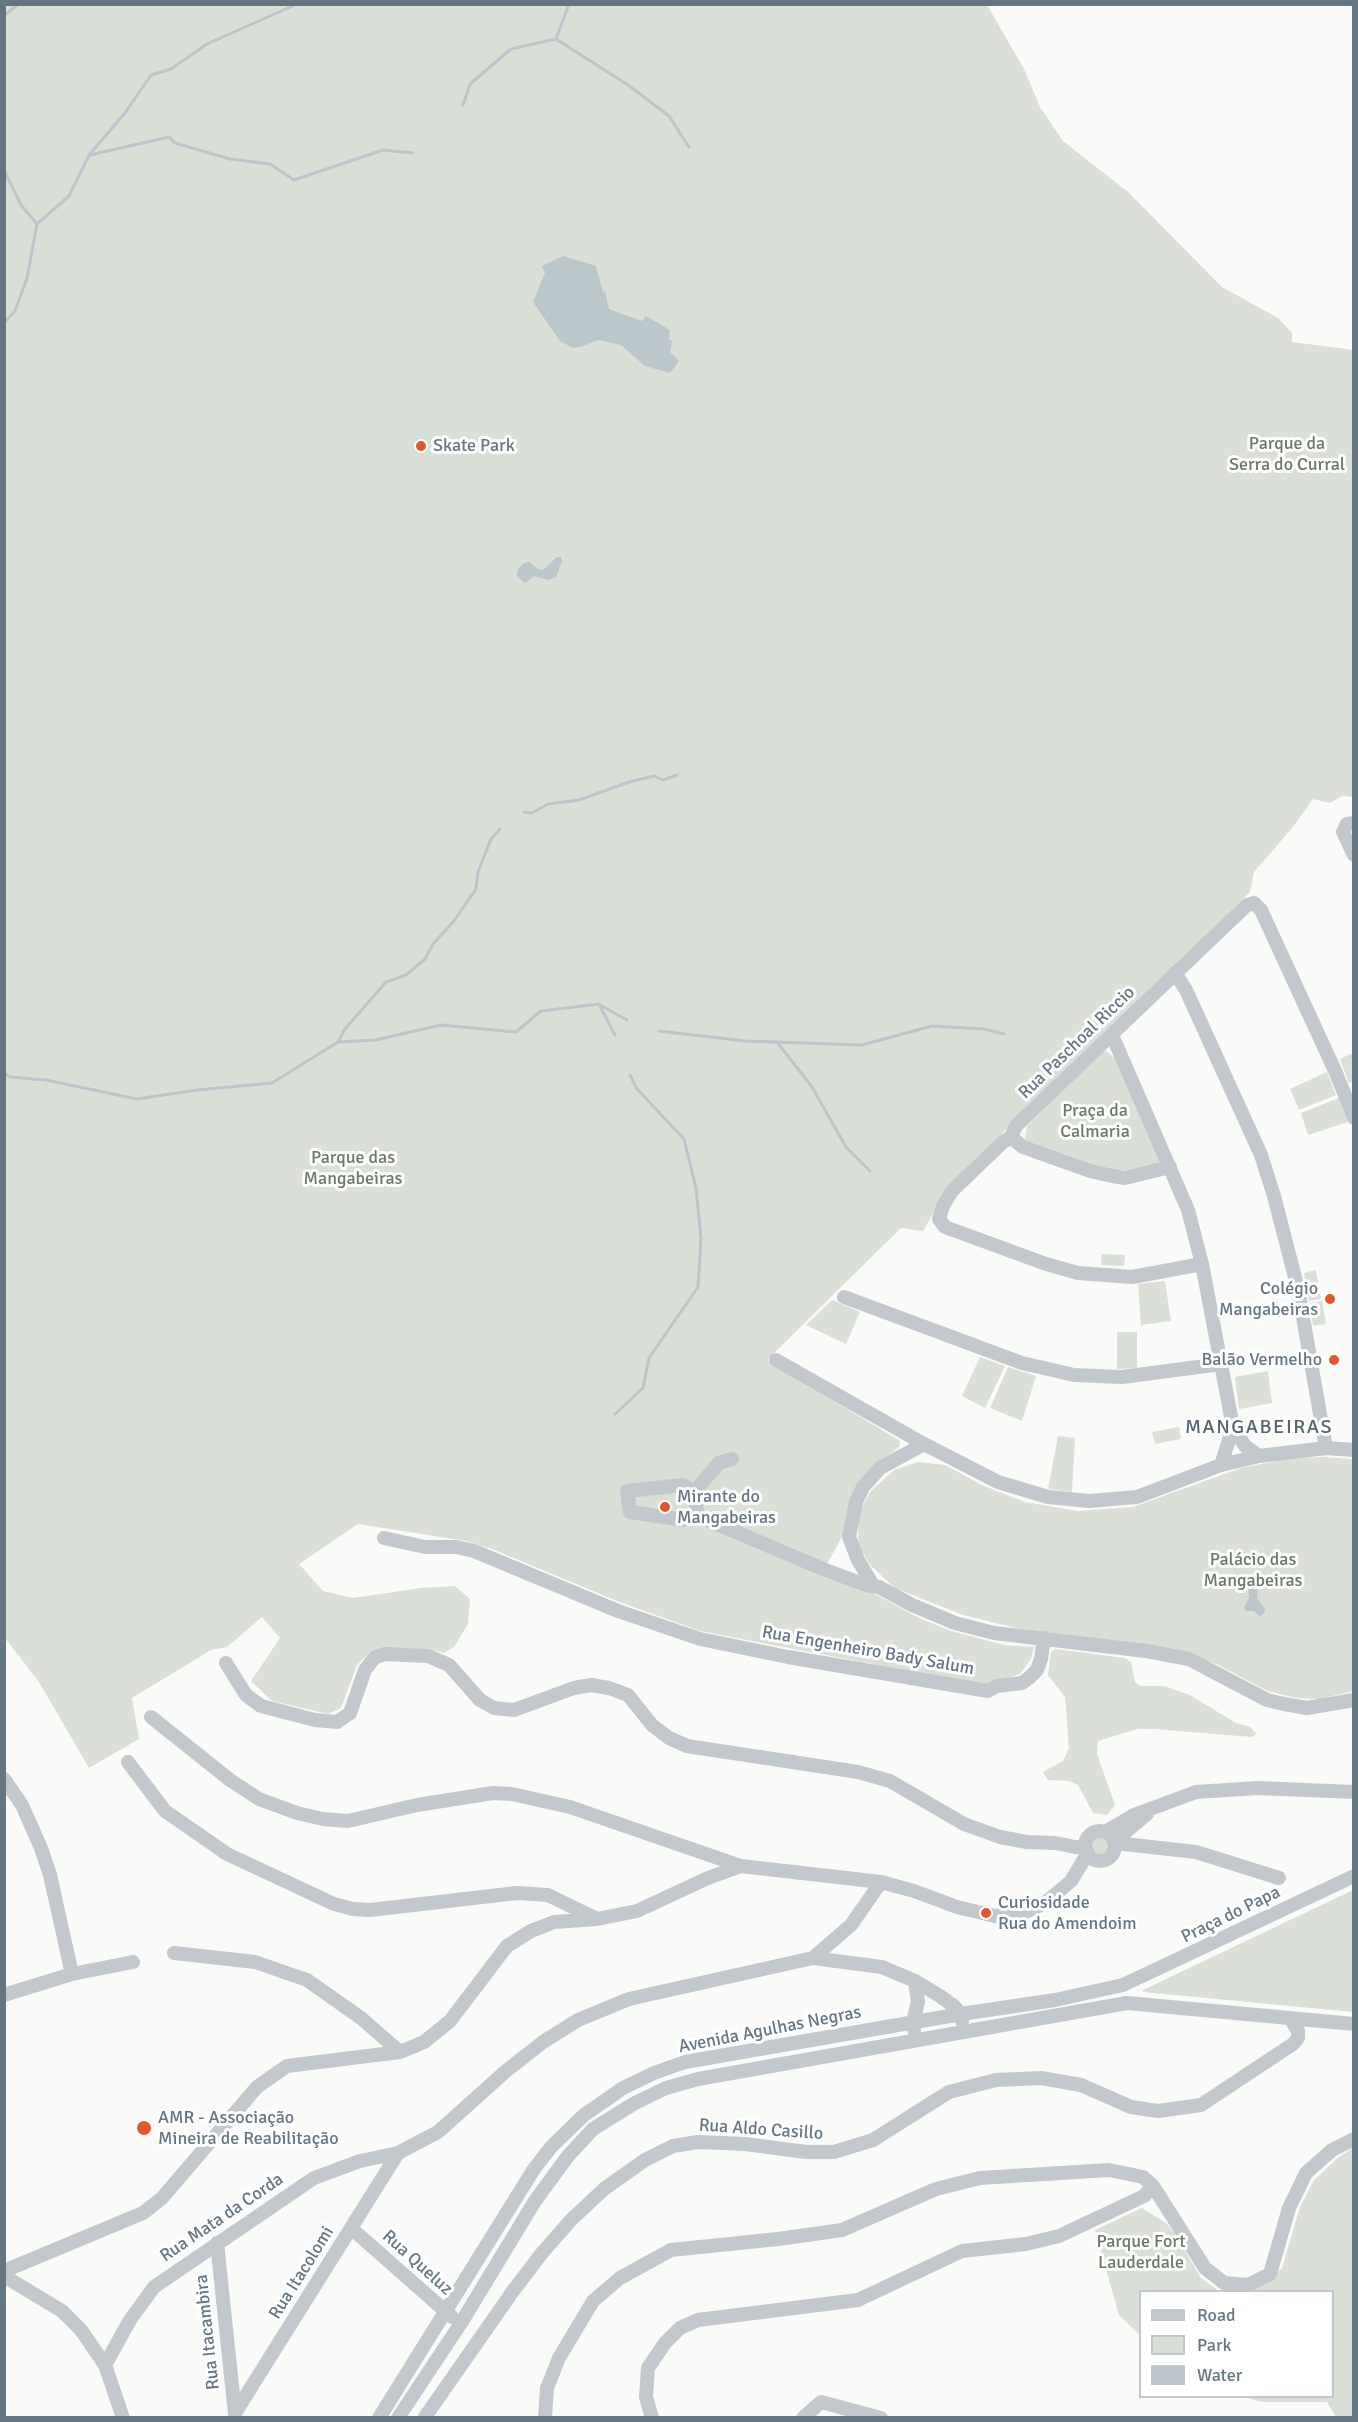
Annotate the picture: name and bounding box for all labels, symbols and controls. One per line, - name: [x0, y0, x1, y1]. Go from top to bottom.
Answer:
- park label: Parque da Serra do Curral: [1229, 433, 1345, 476]
- place label: Skate Park: [433, 435, 515, 457]
- marker: Skate Park: [414, 439, 428, 453]
- street label: Rua Paschoal Riccio: [1014, 982, 1140, 1104]
- park label: Praça da Calmaria: [1060, 1100, 1130, 1142]
- park label: Parque das Mangabeiras: [304, 1147, 402, 1190]
- place label: Colégio Mangabeiras: [1219, 1278, 1318, 1320]
- marker: Colégio Mangabeiras: [1323, 1292, 1337, 1306]
- place label: Balão Vermelho: [1201, 1349, 1322, 1371]
- marker: Balão Vermelho: [1327, 1353, 1341, 1367]
- district label: MANGABEIRAS: [1185, 1416, 1333, 1440]
- place label: Mirante do Mangabeiras: [677, 1486, 776, 1528]
- marker: Mirante do Mangabeiras: [658, 1500, 672, 1514]
- park label: Palácio das Mangabeiras: [1204, 1549, 1302, 1592]
- street label: Rua Engenheiro Bady Salum: [760, 1622, 976, 1680]
- street label: Praça do Papa: [1178, 1882, 1284, 1948]
- place label: Curiosidade Rua do Amendoim: [998, 1892, 1137, 1934]
- marker: Curiosidade Rua do Amendoim: [979, 1906, 993, 1920]
- street label: Avenida Agulhas Negras: [677, 2002, 863, 2058]
- place label: AMR - Associação Mineira de Reabilitação: [158, 2107, 339, 2150]
- street label: Rua Aldo Casillo: [698, 2115, 824, 2145]
- marker: AMR - Associação Mineira de Reabilitação: [135, 2119, 153, 2137]
- street label: Rua Mata da Corda: [156, 2169, 288, 2267]
- street label: Rua Itacolomi: [265, 2223, 339, 2323]
- street label: Rua Queluz: [378, 2226, 456, 2300]
- park label: Parque Fort Lauderdale: [1096, 2231, 1186, 2274]
- street label: Rua Itacambira: [191, 2273, 225, 2391]
- legend: [1139, 2290, 1334, 2398]
- text: Road: [1197, 2304, 1236, 2326]
- text: Park: [1197, 2334, 1232, 2356]
- text: Water: [1197, 2364, 1242, 2386]

